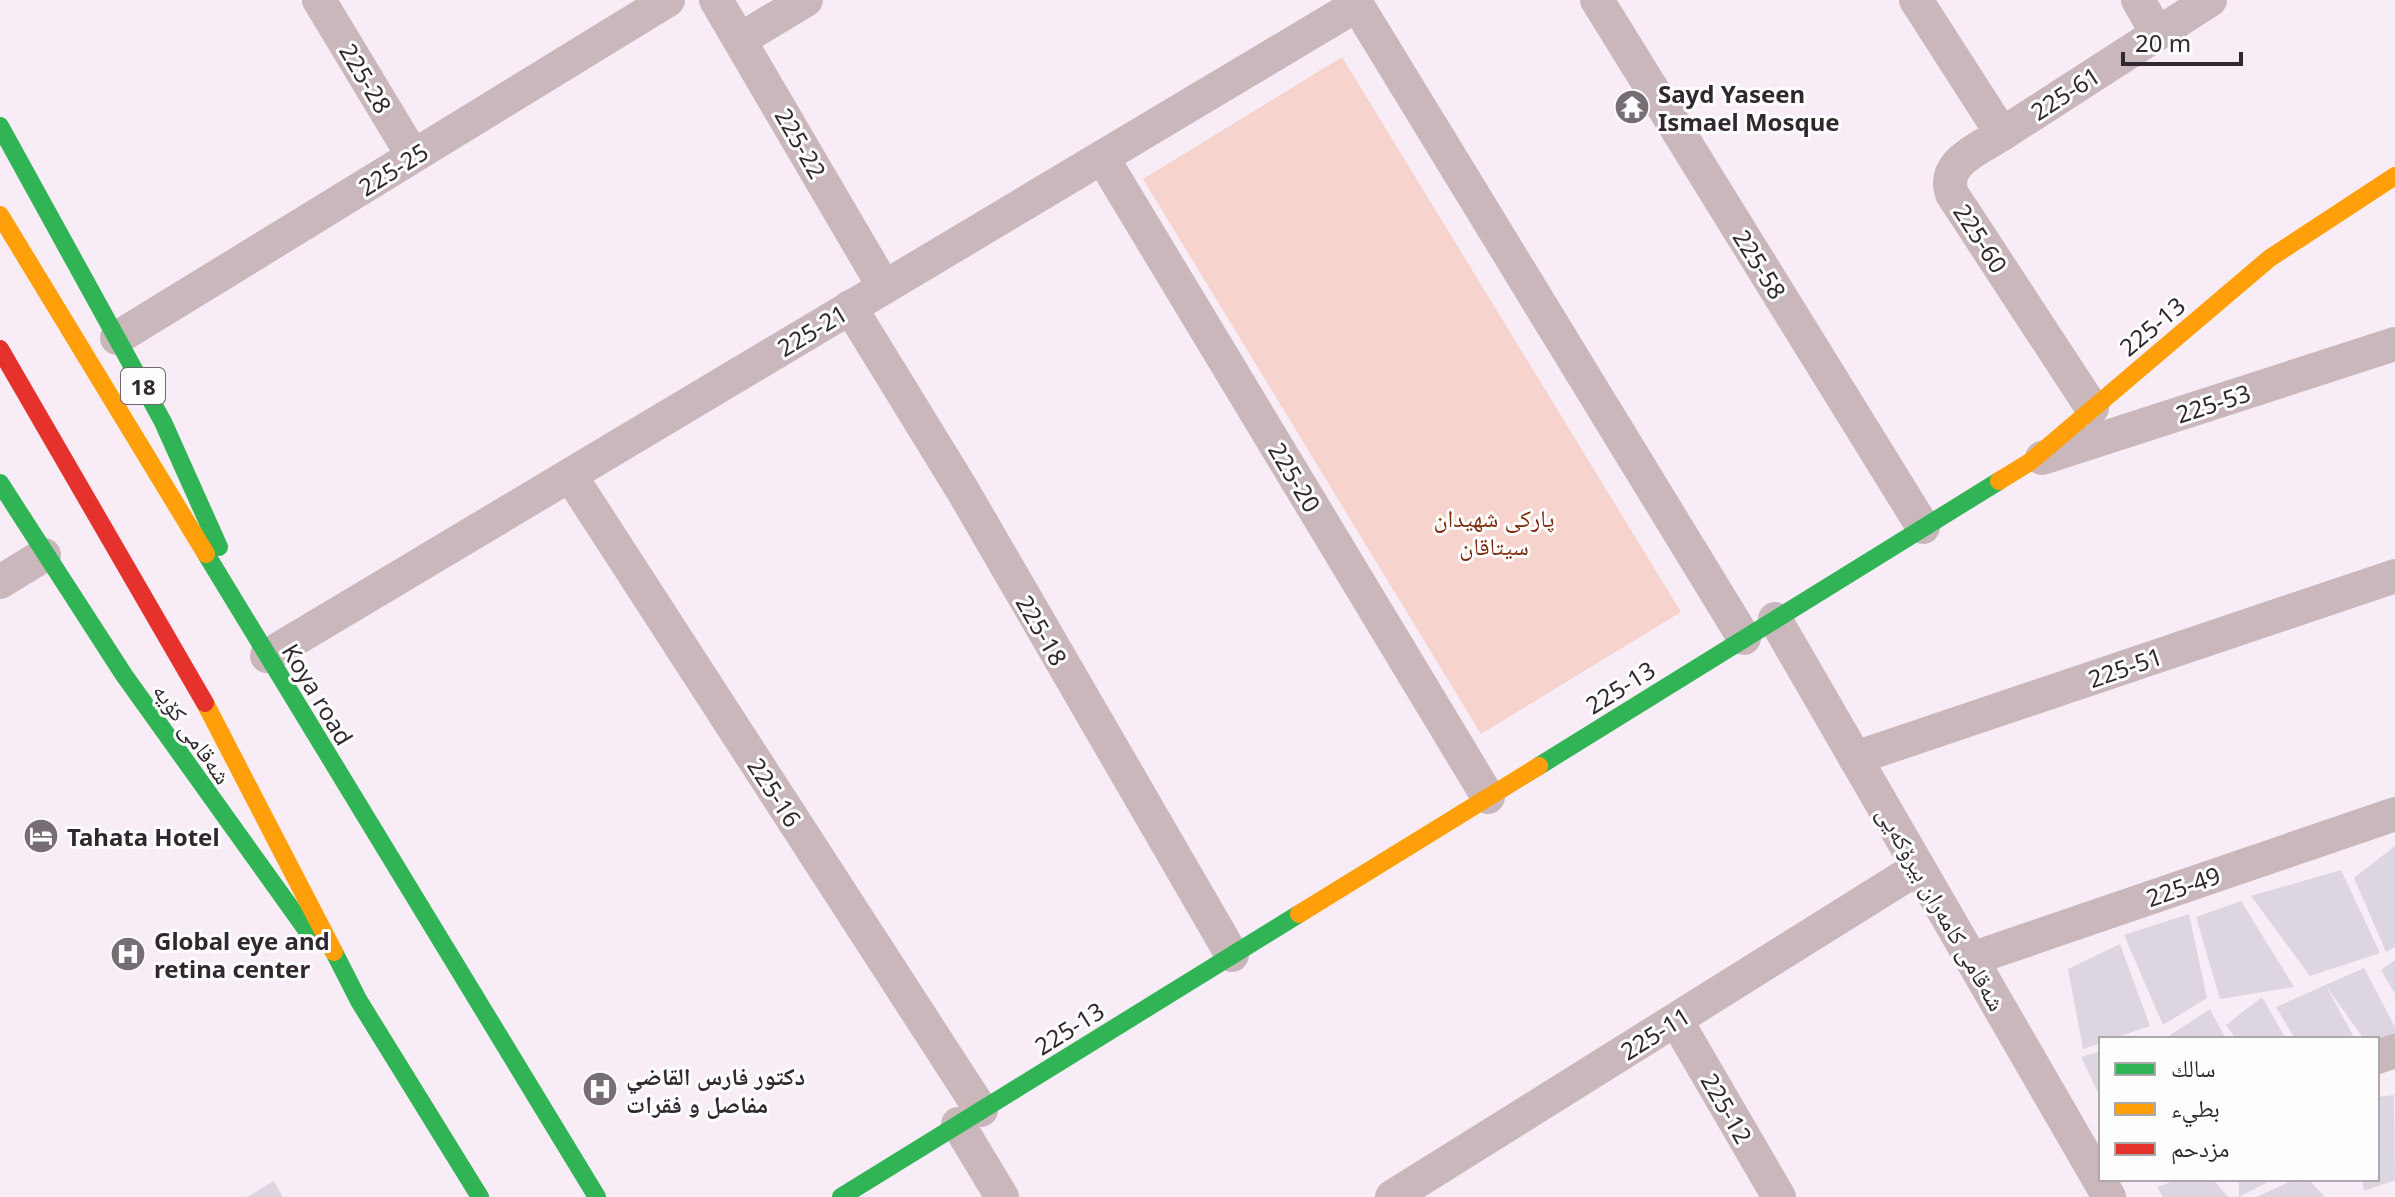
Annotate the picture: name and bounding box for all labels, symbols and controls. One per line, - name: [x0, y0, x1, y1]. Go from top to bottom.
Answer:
- scale bar: [2123, 16, 2241, 66]
- text: 20 m: [2135, 26, 2191, 59]
- street label: 225-28: [332, 37, 400, 119]
- street label: 225-61: [2024, 58, 2106, 128]
- place label: Sayd Yaseen Ismael Mosque: [1658, 77, 1840, 138]
- temple icon: Sayd Yaseen Ismael Mosque: [1613, 88, 1651, 126]
- street label: 225-22: [768, 102, 834, 184]
- street label: 225-25: [352, 135, 434, 203]
- street label: 225-60: [1946, 197, 2016, 279]
- street label: 225-58: [1726, 223, 1794, 305]
- street label: 225-13: [2112, 289, 2192, 363]
- street label: 225-21: [771, 296, 853, 364]
- road number: 18: [121, 368, 165, 404]
- street label: 225-53: [2172, 376, 2254, 430]
- street label: 225-20: [1261, 436, 1329, 518]
- park label: پارکی شهیدان سیتاقان: [1434, 501, 1554, 562]
- street label: 225-18: [1009, 589, 1075, 671]
- street label: Koya road: [275, 637, 361, 751]
- street label: 225-51: [2084, 639, 2166, 695]
- street label: 225-13: [1579, 653, 1661, 721]
- street label: شەقامی کۆیە: [146, 676, 240, 790]
- street label: 225-16: [740, 751, 810, 833]
- street label: شه‌قامی كامەران بیرۆكەیی: [1870, 800, 2014, 1016]
- hotel icon: Tahata Hotel: [22, 817, 60, 855]
- place label: Tahata Hotel: [67, 820, 220, 853]
- street label: 225-49: [2142, 858, 2224, 914]
- place label: Global eye and retina center: [154, 924, 330, 985]
- hospital icon: Global eye and retina center: [109, 935, 147, 973]
- street label: 225-13: [1028, 994, 1110, 1062]
- street label: 225-11: [1614, 999, 1696, 1067]
- legend: [2099, 1037, 2379, 1181]
- text: سالك: [2171, 1051, 2216, 1084]
- place label: دكتور فارس القاضي مفاصل و فقرات: [626, 1059, 805, 1120]
- street label: 225-12: [1694, 1067, 1760, 1149]
- hospital icon: دكتور فارس القاضي مفاصل و فقرات: [581, 1070, 619, 1108]
- text: بطيء: [2171, 1091, 2220, 1128]
- text: مزدحم: [2171, 1131, 2230, 1165]

